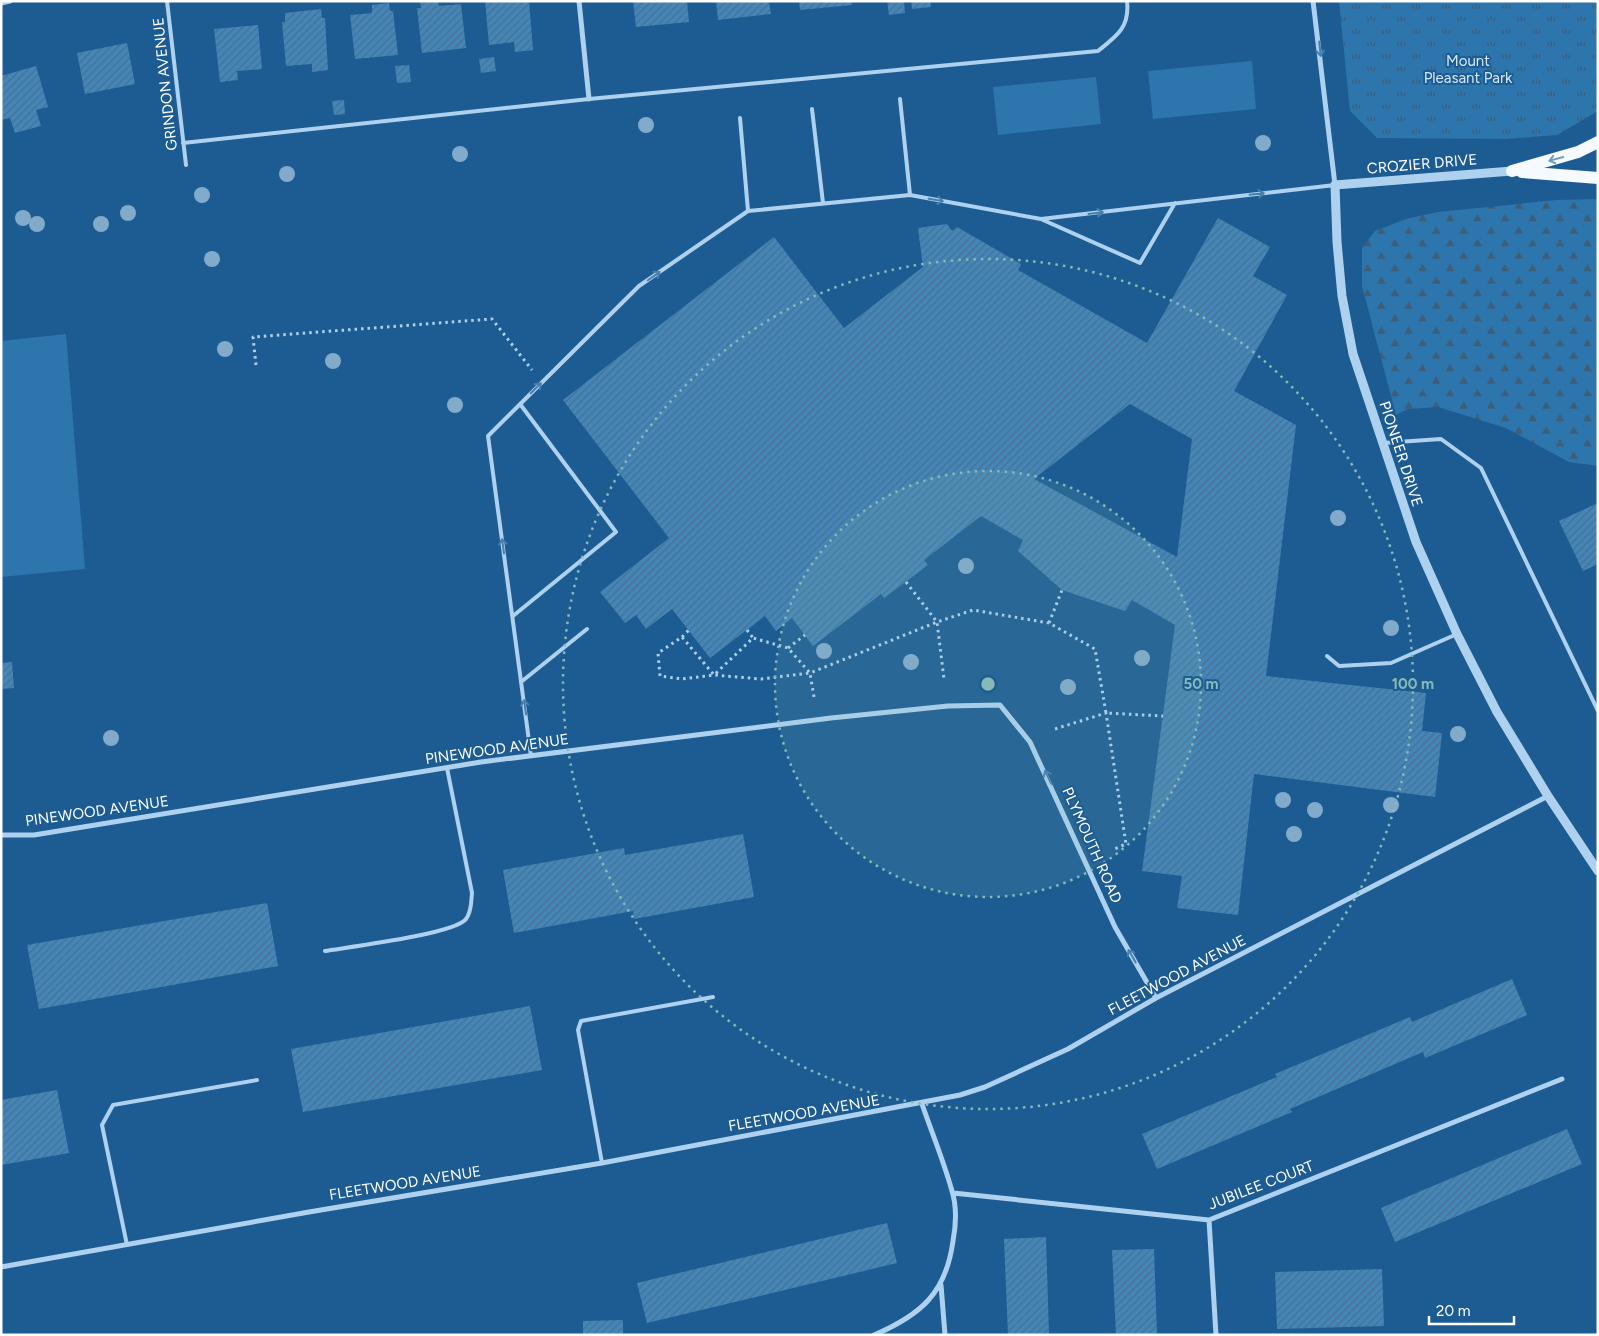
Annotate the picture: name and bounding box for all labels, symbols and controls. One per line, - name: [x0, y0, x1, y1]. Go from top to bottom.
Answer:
- street label: GRINDON AVENUE: [149, 17, 181, 151]
- one-way arrow: [1315, 41, 1325, 57]
- park label: Mount Pleasant Park: [1424, 52, 1513, 87]
- street label: CROZIER DRIVE: [1366, 150, 1478, 178]
- one-way arrow: [1548, 154, 1564, 164]
- one-way arrow: [1249, 189, 1265, 199]
- one-way arrow: [927, 195, 943, 205]
- one-way arrow: [1088, 208, 1104, 218]
- one-way arrow: [647, 271, 661, 281]
- one-way arrow: [530, 382, 542, 394]
- street label: PIONEER DRIVE: [1375, 399, 1427, 509]
- one-way arrow: [498, 539, 508, 555]
- centre of rings: [979, 675, 997, 693]
- text: 50 m: [1183, 675, 1219, 693]
- text: 100 m: [1392, 675, 1434, 693]
- one-way arrow: [520, 700, 530, 716]
- street label: PINEWOOD AVENUE: [424, 730, 570, 768]
- one-way arrow: [1042, 770, 1052, 785]
- street label: PLYMOUTH ROAD: [1058, 784, 1126, 906]
- street label: PINEWOOD AVENUE: [24, 792, 170, 830]
- street label: FLEETWOOD AVENUE: [1105, 931, 1249, 1019]
- one-way arrow: [1127, 948, 1137, 963]
- street label: FLEETWOOD AVENUE: [727, 1091, 881, 1135]
- street label: JUBILEE COURT: [1206, 1156, 1317, 1213]
- street label: FLEETWOOD AVENUE: [328, 1162, 482, 1204]
- scale bar: [1429, 1294, 1514, 1326]
- text: 20 m: [1436, 1302, 1470, 1320]

